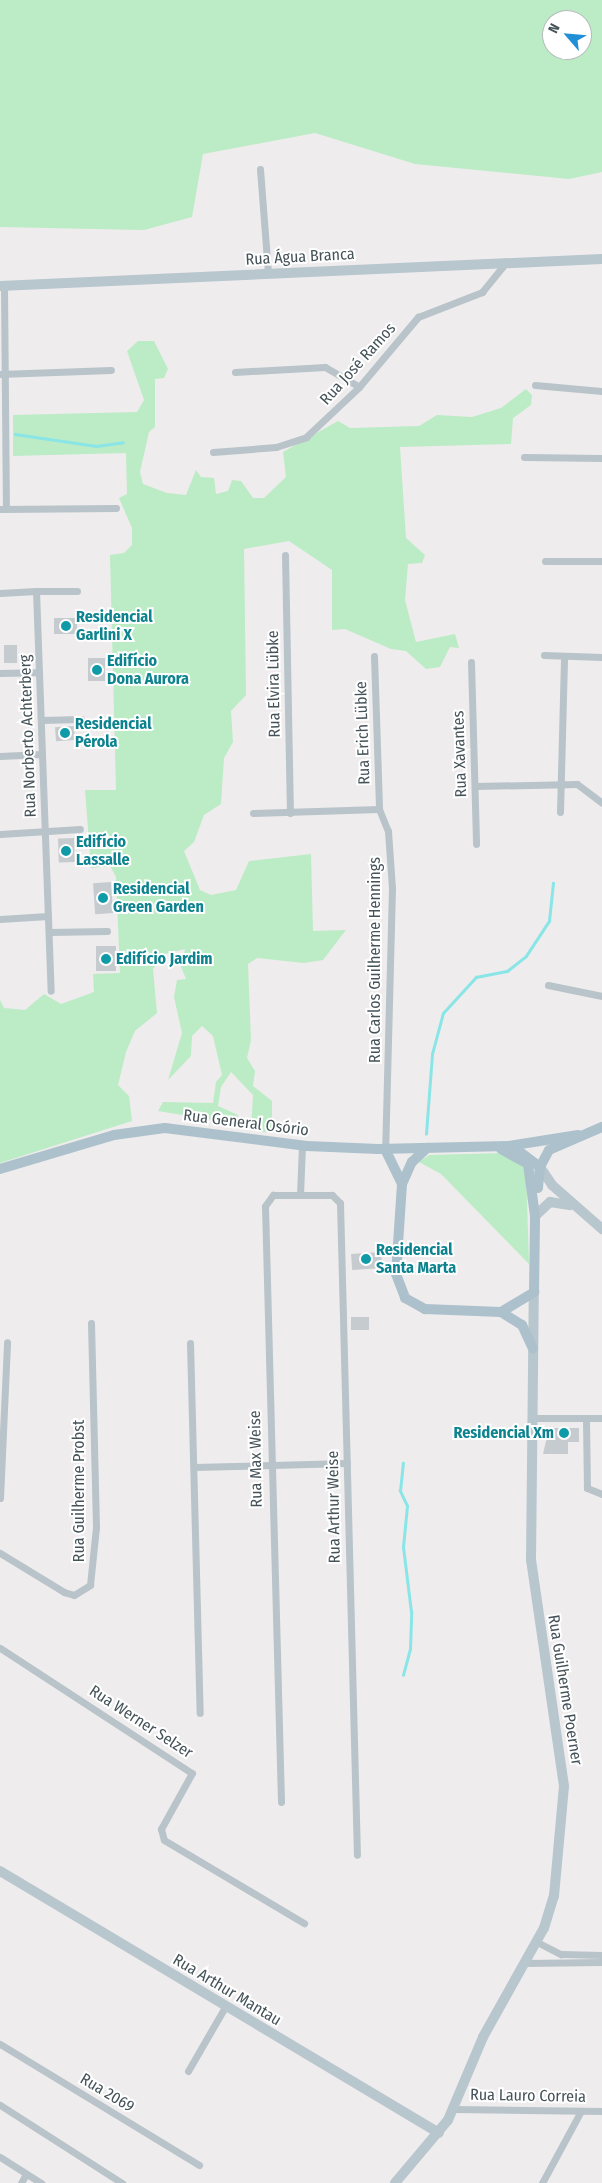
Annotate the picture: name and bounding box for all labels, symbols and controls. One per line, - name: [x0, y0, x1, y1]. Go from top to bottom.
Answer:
- north arrow: [542, 10, 592, 60]
- text: N: [545, 21, 564, 36]
- street label: Rua Água Branca: [245, 245, 355, 269]
- street label: Rua José Ramos: [316, 319, 400, 409]
- place label: Residencial Garlini X: [76, 607, 153, 645]
- marker: Residencial Garlini X: [60, 620, 72, 632]
- street label: Rua Elvira Lübke: [263, 630, 285, 738]
- place label: Edifício Dona Aurora: [107, 651, 189, 689]
- street label: Rua Norberto Achterberg: [16, 654, 40, 818]
- marker: Edifício Dona Aurora: [91, 664, 103, 676]
- street label: Rua Erich Lübke: [352, 681, 374, 785]
- street label: Rua Xavantes: [449, 710, 471, 798]
- place label: Residencial Pérola: [75, 714, 152, 752]
- marker: Residencial Pérola: [59, 727, 71, 739]
- place label: Edifício Lassalle: [76, 832, 130, 870]
- marker: Edifício Lassalle: [60, 845, 72, 857]
- street label: Rua Carlos Guilherme Hennings: [365, 857, 385, 1063]
- place label: Residencial Green Garden: [113, 879, 204, 917]
- marker: Residencial Green Garden: [97, 892, 109, 904]
- place label: Edifício Jardim: [116, 949, 213, 969]
- marker: Edifício Jardim: [100, 953, 112, 965]
- street label: Rua General Osório: [182, 1106, 310, 1140]
- place label: Residencial Santa Marta: [376, 1240, 456, 1278]
- marker: Residencial Santa Marta: [360, 1253, 372, 1265]
- street label: Rua Max Weise: [246, 1410, 266, 1508]
- street label: Rua Guilherme Probst: [69, 1420, 89, 1562]
- place label: Residencial Xm: [453, 1423, 554, 1443]
- marker: Residencial Xm: [558, 1427, 570, 1439]
- street label: Rua Arthur Weise: [323, 1451, 345, 1563]
- street label: Rua Guilherme Poerner: [544, 1613, 586, 1767]
- street label: Rua Werner Selzer: [86, 1681, 196, 1763]
- street label: Rua Arthur Mantau: [169, 1950, 285, 2030]
- street label: Rua 2069: [77, 2069, 137, 2117]
- street label: Rua Lauro Correia: [470, 2085, 586, 2107]

